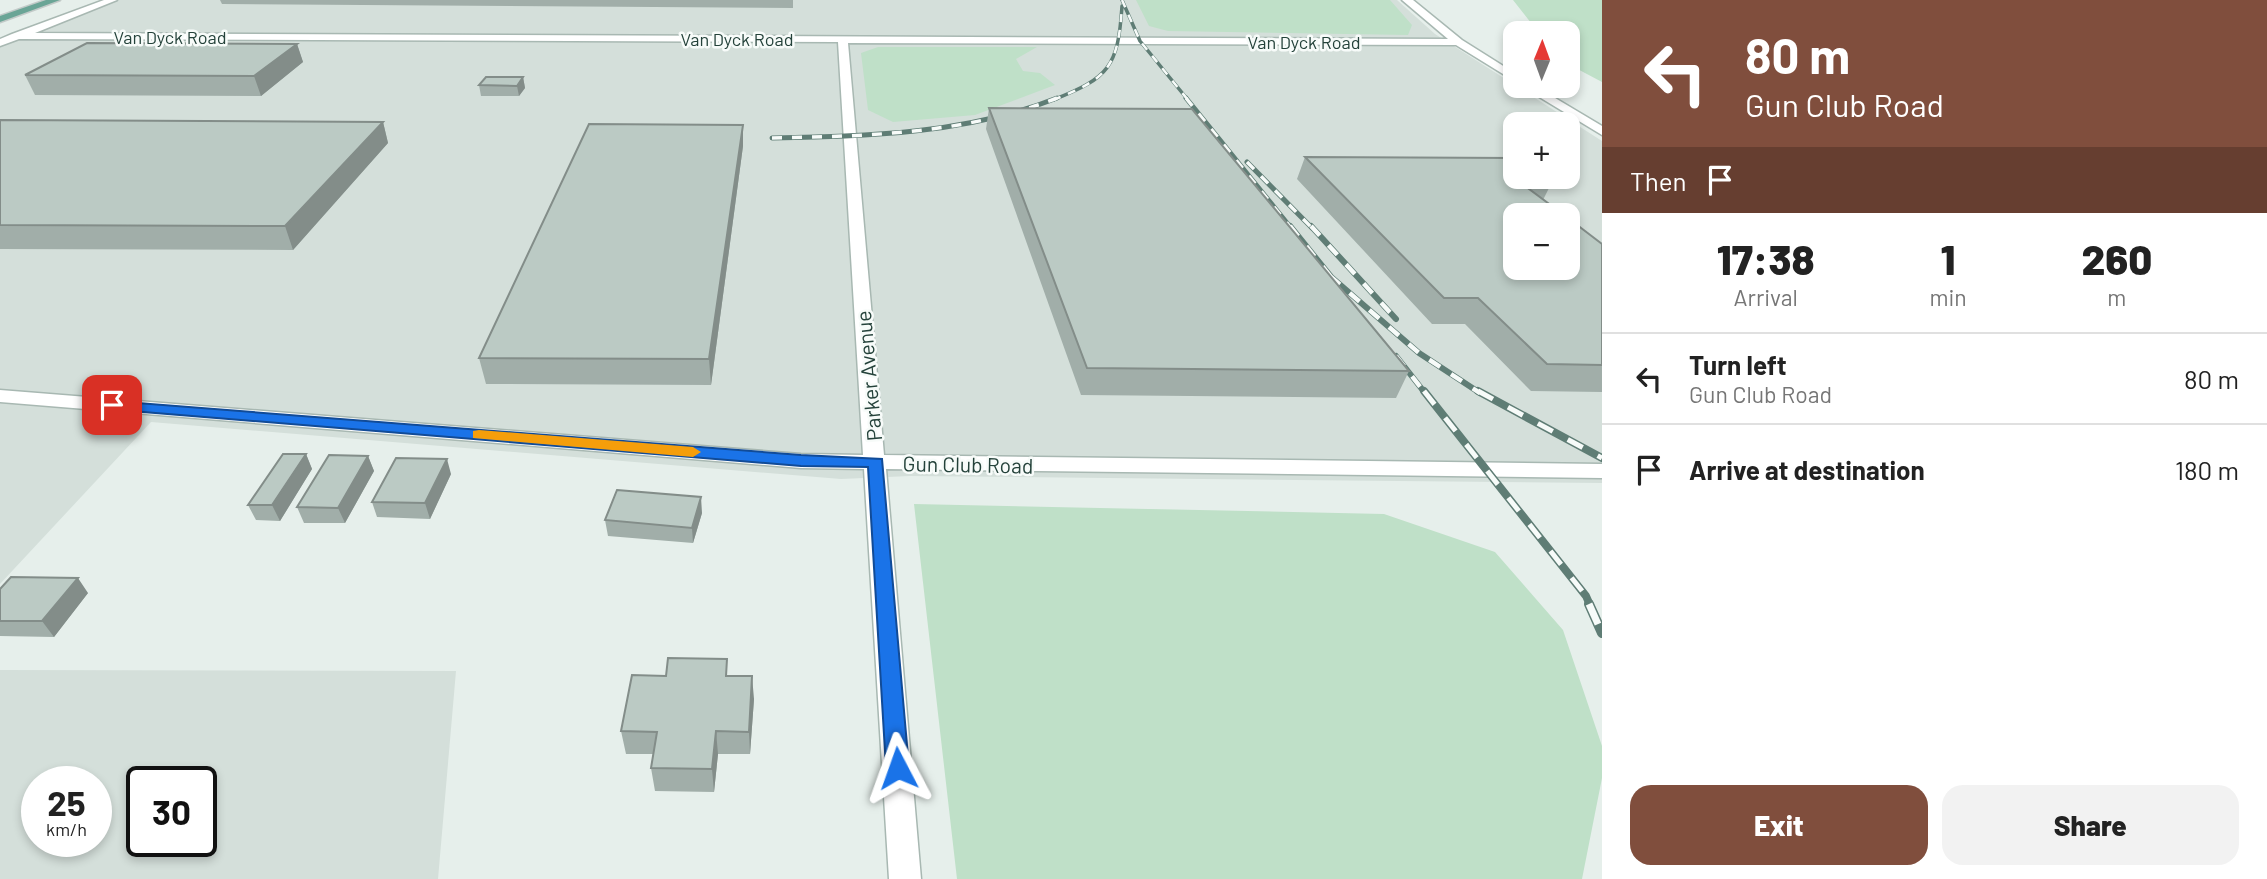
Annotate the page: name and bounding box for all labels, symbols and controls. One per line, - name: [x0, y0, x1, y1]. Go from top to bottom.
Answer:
- north arrow: [1503, 21, 1580, 98]
- map controls: [1503, 21, 1580, 280]
- text: 80 m: [1745, 25, 1850, 84]
- street label: Van Dyck Road: [113, 26, 227, 48]
- street label: Van Dyck Road: [680, 28, 794, 50]
- icon: left: [1630, 28, 1721, 119]
- street label: Van Dyck Road: [1247, 31, 1361, 53]
- text: Gun Club Road: [1745, 85, 1944, 123]
- button: +: [1503, 112, 1580, 189]
- icon: arrive: [1701, 161, 1739, 199]
- text: Then: [1630, 165, 1687, 196]
- button: −: [1503, 203, 1580, 280]
- text: 17:38: [1717, 233, 1815, 283]
- text: 1: [1941, 233, 1956, 283]
- text: 260: [2081, 233, 2152, 283]
- text: Arrival: [1734, 283, 1798, 311]
- text: min: [1929, 283, 1967, 311]
- text: m: [2107, 283, 2126, 311]
- street label: Parker Avenue: [850, 310, 886, 442]
- text: Turn left: [1689, 349, 1787, 380]
- icon: left: [1630, 360, 1668, 398]
- text: 80 m: [2184, 363, 2239, 394]
- pin: [82, 375, 142, 435]
- text: Gun Club Road: [1689, 380, 1832, 408]
- icon: arrive: [93, 386, 131, 424]
- street label: Gun Club Road: [903, 450, 1033, 478]
- icon: arrive: [1630, 451, 1668, 489]
- text: Arrive at destination: [1689, 454, 1925, 485]
- text: 180 m: [2175, 454, 2239, 485]
- position arrow: [861, 731, 935, 805]
- speed limit sign: 30: [126, 766, 217, 857]
- text: 25: [47, 781, 86, 823]
- button: Exit: [1630, 785, 1928, 865]
- button: Share: [1942, 785, 2239, 865]
- text: km/h: [46, 818, 87, 840]

